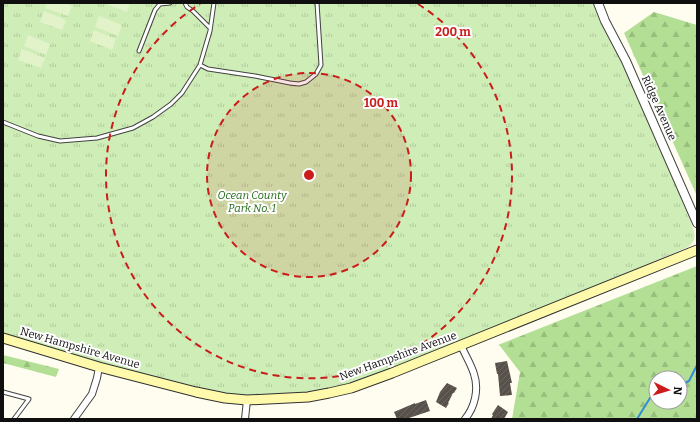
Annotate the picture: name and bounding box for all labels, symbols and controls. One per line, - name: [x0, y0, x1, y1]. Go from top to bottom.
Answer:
- text: 200 m: [435, 25, 471, 39]
- street label: Ridge Avenue: [639, 73, 679, 143]
- text: 100 m: [364, 96, 399, 110]
- centre of rings: [302, 168, 316, 182]
- park label: Ocean County Park No. 1: [217, 189, 288, 215]
- street label: New Hampshire Avenue: [19, 325, 141, 371]
- street label: New Hampshire Avenue: [338, 329, 458, 383]
- north arrow: [648, 370, 688, 410]
- text: N: [671, 386, 684, 396]

